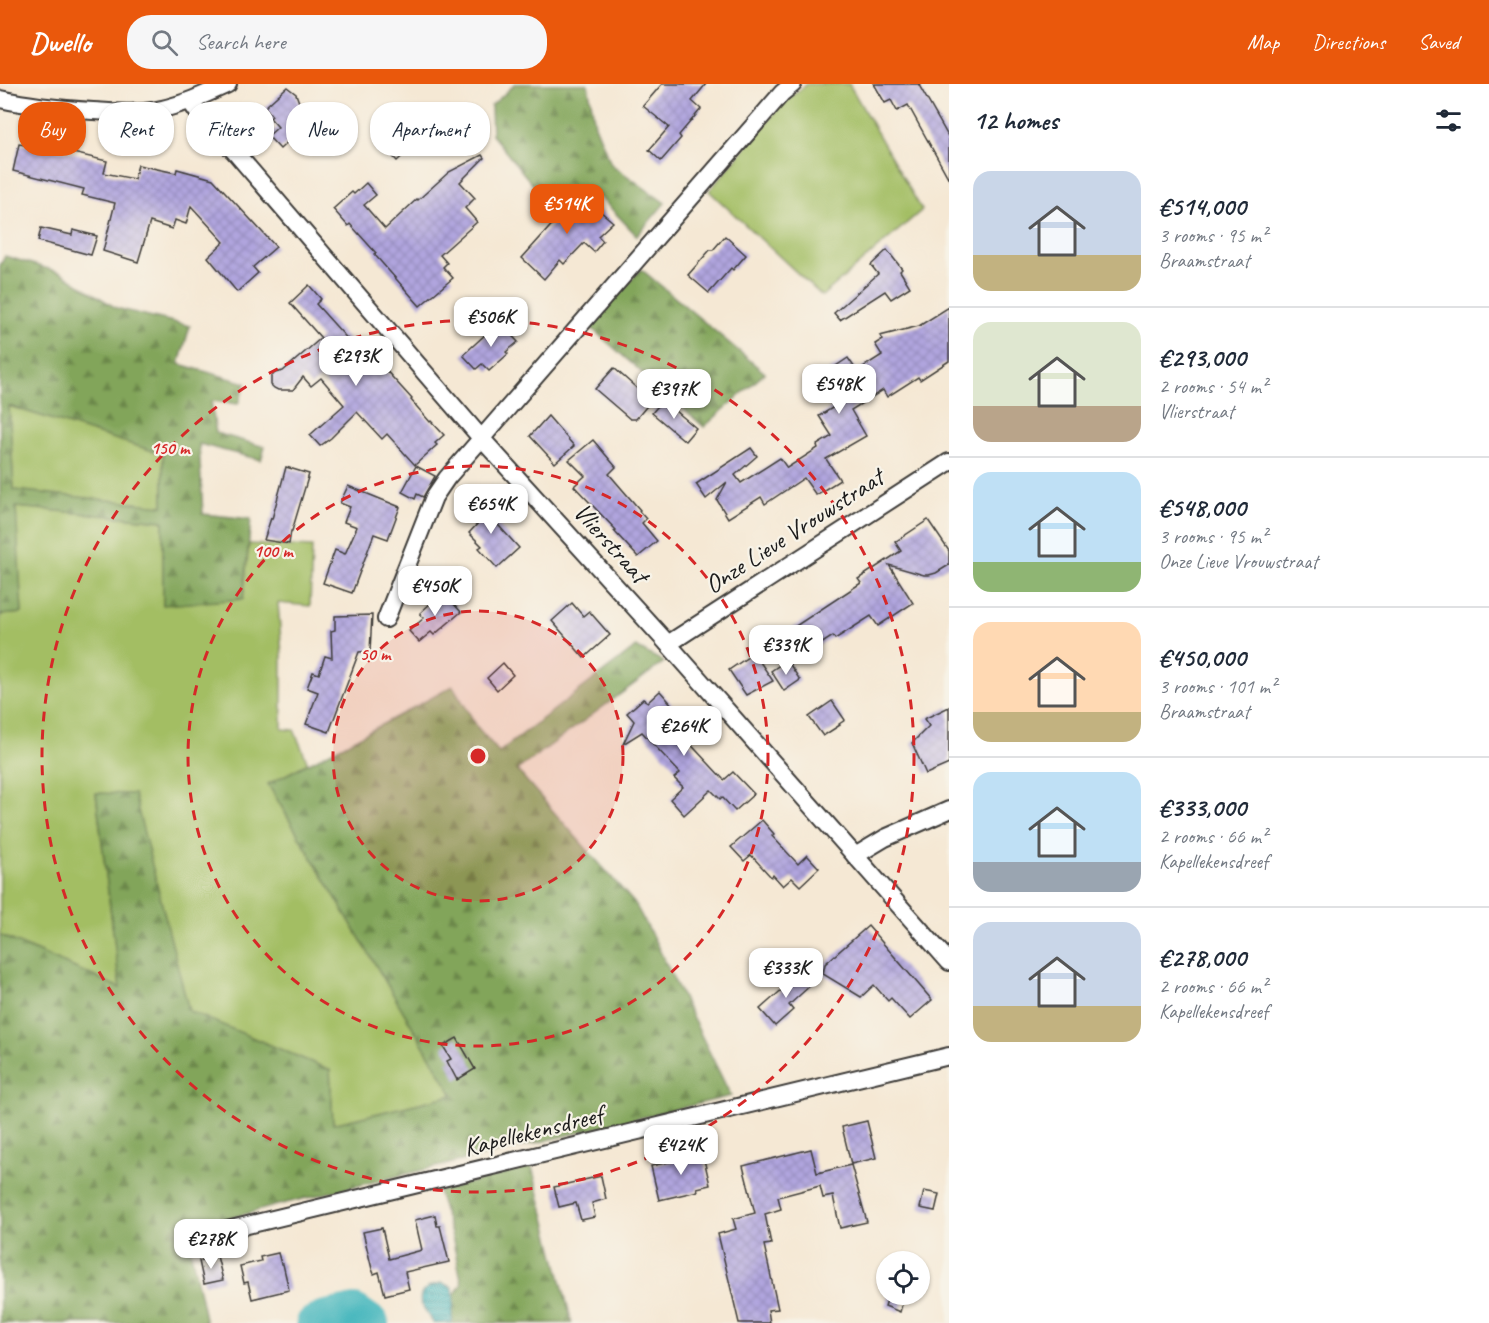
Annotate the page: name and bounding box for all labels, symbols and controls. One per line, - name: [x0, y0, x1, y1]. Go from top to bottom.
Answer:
- search box: [127, 15, 547, 69]
- text: Dwello: [30, 25, 91, 60]
- icon: search: [148, 26, 181, 59]
- text: Search here: [196, 28, 286, 56]
- text: Map: [1247, 29, 1279, 55]
- text: Directions: [1312, 29, 1385, 55]
- text: Saved: [1418, 29, 1459, 55]
- chip: Buy: [18, 102, 86, 156]
- chip: Rent: [98, 102, 174, 156]
- chip: Filters: [186, 102, 274, 156]
- chip: New: [286, 102, 358, 156]
- chip: Apartment: [370, 102, 490, 156]
- text: 12 homes: [973, 104, 1058, 137]
- icon: filters: [1432, 104, 1465, 137]
- pin: €514K: [525, 184, 609, 235]
- text: €514,000: [1159, 190, 1246, 223]
- text: €514K: [544, 191, 590, 216]
- icon: home: [1021, 195, 1093, 267]
- text: 3 rooms · 95 m²: [1159, 223, 1267, 248]
- text: Braamstraat: [1159, 248, 1250, 273]
- pin: €506K: [449, 297, 533, 348]
- text: €506K: [468, 304, 514, 329]
- pin: €293K: [314, 336, 398, 387]
- text: €293,000: [1159, 341, 1246, 374]
- text: €293K: [333, 343, 379, 368]
- icon: home: [1021, 346, 1093, 418]
- pin: €548K: [797, 364, 881, 415]
- pin: €397K: [632, 369, 716, 420]
- text: €548K: [816, 371, 862, 396]
- text: 2 rooms · 54 m²: [1159, 374, 1267, 399]
- text: €397K: [651, 376, 697, 401]
- text: Vlierstraat: [1159, 399, 1234, 424]
- text: 150 m: [151, 437, 191, 459]
- street label: Onze Lieve Vrouwstraat: [698, 459, 892, 601]
- pin: €654K: [449, 484, 533, 535]
- text: €654K: [468, 491, 514, 516]
- text: €548,000: [1159, 491, 1246, 524]
- street label: Vlierstraat: [566, 496, 658, 593]
- icon: home: [1021, 496, 1093, 568]
- text: 3 rooms · 95 m²: [1159, 524, 1267, 549]
- text: 100 m: [254, 540, 294, 562]
- text: Onze Lieve Vrouwstraat: [1159, 549, 1318, 574]
- pin: €450K: [393, 566, 477, 617]
- text: €450K: [412, 573, 458, 598]
- pin: €339K: [744, 625, 828, 676]
- text: €339K: [763, 632, 809, 657]
- text: €450,000: [1159, 641, 1246, 674]
- text: 50 m: [360, 643, 392, 665]
- icon: home: [1021, 646, 1093, 718]
- text: 3 rooms · 101 m²: [1159, 674, 1276, 699]
- text: Braamstraat: [1159, 699, 1250, 724]
- pin: €264K: [642, 706, 726, 757]
- text: €264K: [661, 713, 707, 738]
- centre of rings: [468, 746, 488, 766]
- text: €333,000: [1159, 791, 1246, 824]
- icon: home: [1021, 796, 1093, 868]
- text: 2 rooms · 66 m²: [1159, 824, 1267, 849]
- text: Kapellekensdreef: [1159, 849, 1268, 874]
- text: €278,000: [1159, 941, 1246, 974]
- icon: home: [1021, 946, 1093, 1018]
- pin: €333K: [744, 948, 828, 999]
- text: €333K: [763, 955, 809, 980]
- text: 2 rooms · 66 m²: [1159, 974, 1267, 999]
- text: Kapellekensdreef: [1159, 999, 1268, 1024]
- street label: Kapellekensdreef: [460, 1096, 612, 1164]
- pin: €424K: [639, 1125, 723, 1176]
- text: €424K: [658, 1132, 704, 1157]
- pin: €278K: [169, 1219, 253, 1270]
- text: €278K: [188, 1226, 234, 1251]
- map controls: [876, 1251, 930, 1305]
- button: locate: [876, 1251, 930, 1305]

